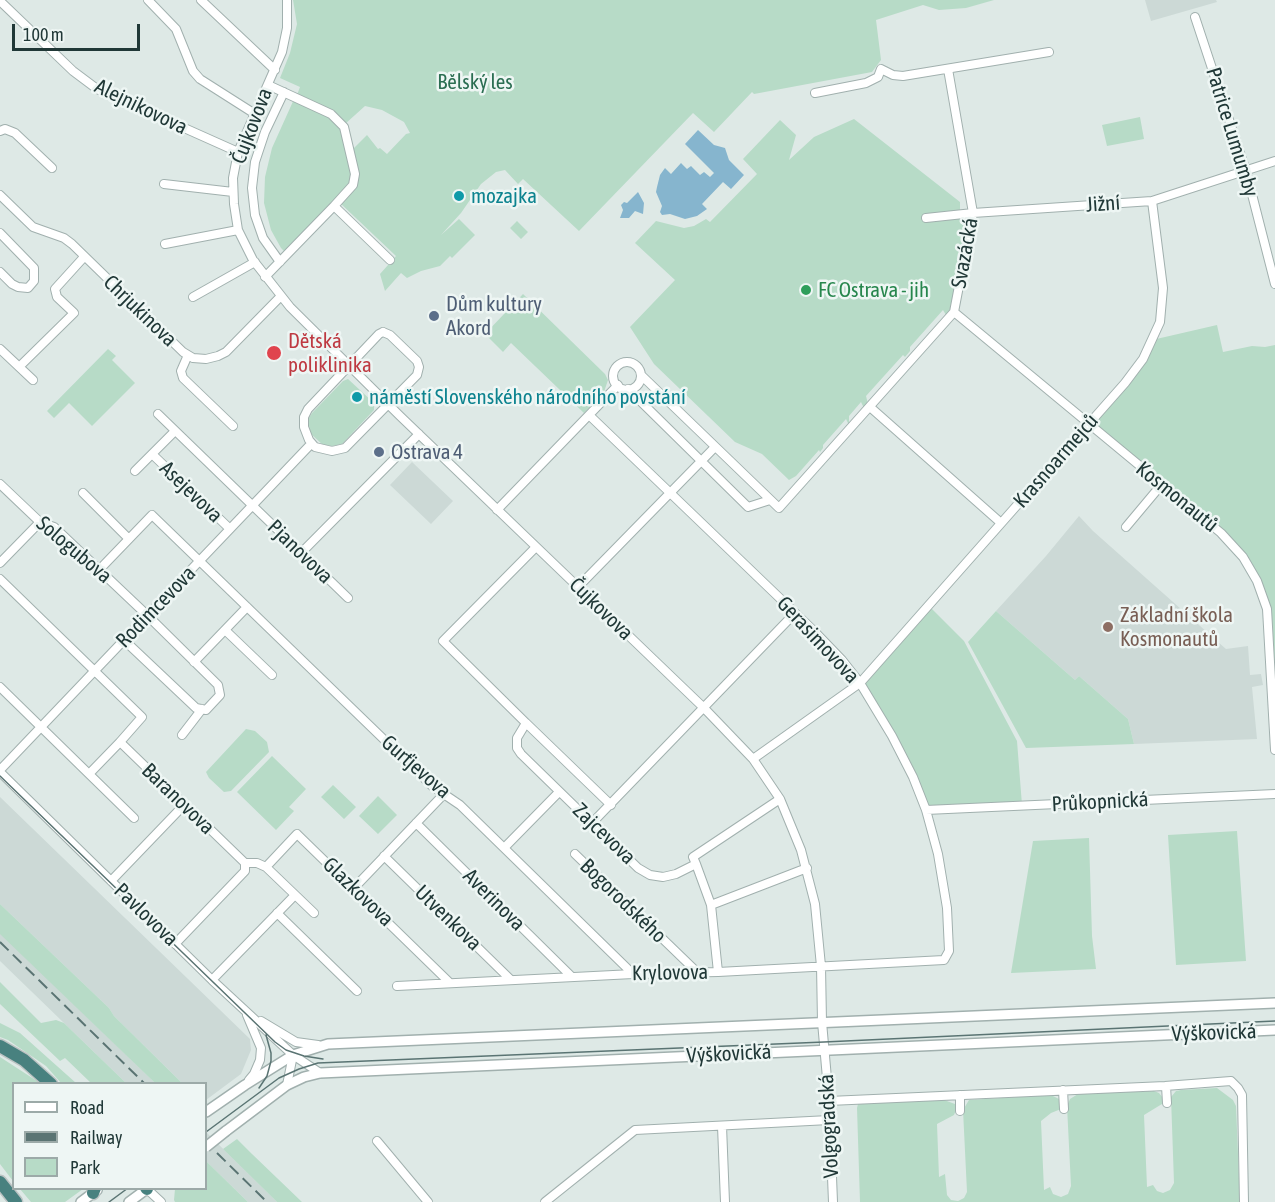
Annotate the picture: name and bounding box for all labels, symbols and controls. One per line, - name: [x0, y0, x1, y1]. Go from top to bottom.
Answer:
- scale bar: [15, 12, 142, 50]
- text: 100 m: [23, 24, 64, 45]
- street label: Patrice Lumumby: [1200, 64, 1264, 200]
- park label: Bělský les: [437, 69, 513, 95]
- street label: Alejnikovova: [91, 74, 191, 140]
- street label: Čujkovova: [226, 85, 278, 167]
- place label: mozajka: [471, 183, 537, 209]
- marker: mozajka: [452, 189, 466, 203]
- street label: Jižní: [1085, 190, 1121, 218]
- street label: Svazácká: [946, 216, 984, 290]
- street label: Chrjukinova: [98, 270, 182, 352]
- place label: FC Ostrava - jih: [818, 277, 929, 303]
- marker: FC Ostrava - jih: [799, 283, 813, 297]
- place label: Dům kultury Akord: [446, 291, 542, 341]
- marker: Dům kultury Akord: [427, 309, 441, 323]
- place label: Dětská poliklinika: [288, 328, 372, 378]
- marker: Dětská poliklinika: [265, 344, 283, 362]
- place label: náměstí Slovenského národního povstání: [369, 384, 686, 410]
- marker: náměstí Slovenského národního povstání: [350, 390, 364, 404]
- street label: Krasnoarmejců: [1008, 409, 1104, 513]
- place label: Ostrava 4: [391, 439, 463, 465]
- marker: Ostrava 4: [372, 445, 386, 459]
- street label: Asejevova: [154, 456, 228, 528]
- street label: Kosmonautů: [1131, 456, 1223, 538]
- street label: Sologubova: [31, 511, 117, 589]
- street label: Pjanovova: [262, 515, 338, 589]
- street label: Rodimcevova: [111, 561, 201, 653]
- street label: Čujkovova: [564, 572, 638, 646]
- street label: Gerasimovova: [771, 591, 865, 689]
- place label: Základní škola Kosmonautů: [1120, 602, 1233, 652]
- marker: Základní škola Kosmonautů: [1101, 620, 1115, 634]
- street label: Gurťjevova: [376, 730, 456, 804]
- street label: Baranovova: [136, 758, 220, 840]
- street label: Průkopnická: [1051, 787, 1149, 817]
- street label: Zajcevova: [567, 798, 641, 870]
- street label: Glazkovova: [317, 852, 399, 932]
- street label: Bogorodského: [575, 854, 671, 948]
- street label: Averinova: [458, 864, 530, 936]
- street label: Pavlovova: [109, 878, 183, 952]
- street label: Utvenkova: [409, 880, 487, 956]
- street label: Krylovova: [632, 960, 708, 986]
- street label: Výškovická: [1171, 1019, 1257, 1047]
- street label: Výškovická: [686, 1039, 772, 1069]
- street label: Volgogradská: [814, 1073, 844, 1179]
- legend: [12, 1082, 207, 1190]
- text: Road: [70, 1097, 104, 1118]
- text: Railway: [70, 1127, 122, 1148]
- text: Park: [70, 1157, 100, 1178]

